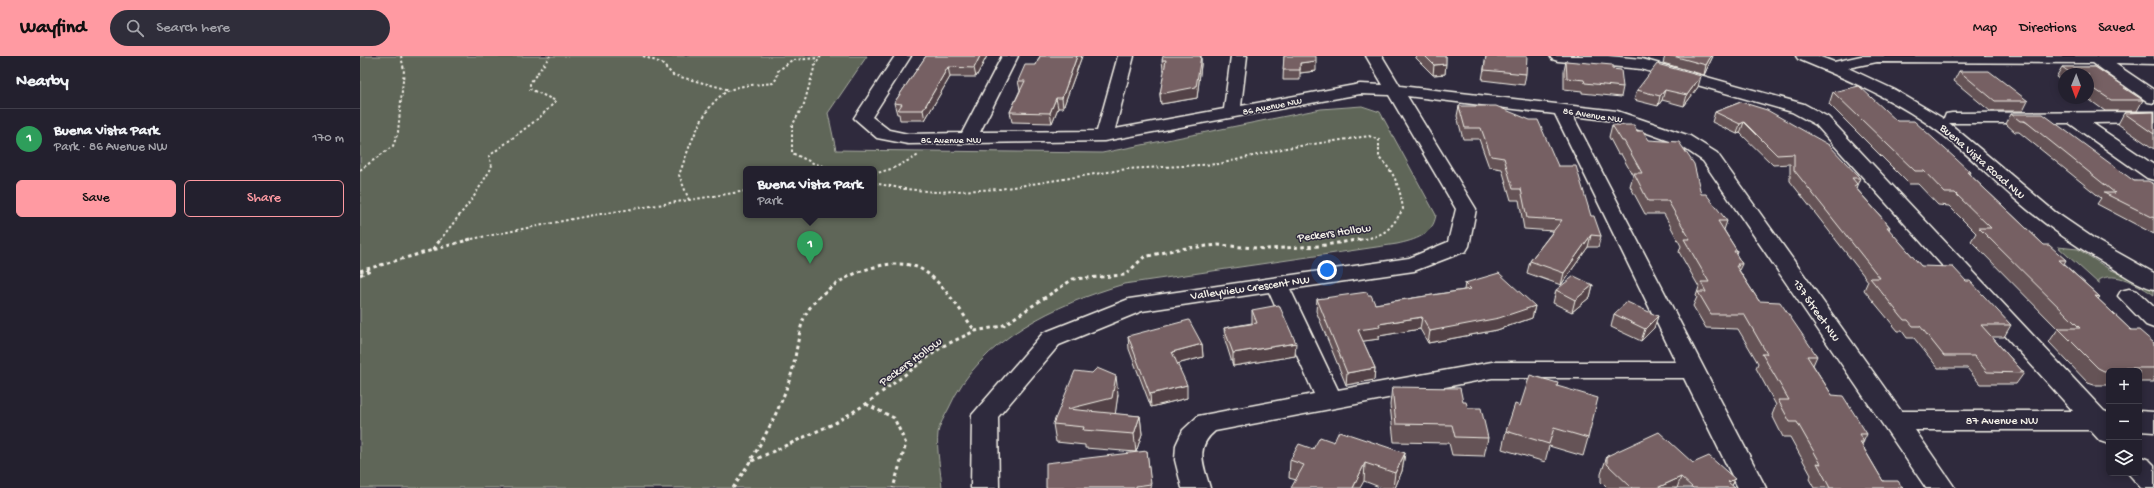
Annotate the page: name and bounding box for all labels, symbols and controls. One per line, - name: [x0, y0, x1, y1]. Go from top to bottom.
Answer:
- search box: [110, 10, 390, 46]
- text: Wayfind: [20, 17, 86, 40]
- icon: search: [124, 17, 146, 39]
- text: Search here: [156, 19, 230, 37]
- text: Map: [1973, 20, 1997, 37]
- text: Directions: [2019, 20, 2076, 37]
- text: Saved: [2098, 20, 2134, 37]
- north arrow: [2058, 68, 2094, 104]
- text: Nearby: [16, 72, 69, 92]
- street label: 86 Avenue NW: [1242, 95, 1304, 119]
- street label: 86 Avenue NW: [1562, 105, 1624, 127]
- street label: Buena Vista Road NW: [1935, 121, 2027, 203]
- text: Buena Vista Park: [54, 122, 159, 140]
- text: 1: [26, 131, 32, 146]
- text: 170 m: [312, 131, 344, 146]
- street label: 86 Avenue NW: [921, 135, 982, 147]
- text: Park · 86 Avenue NW: [54, 140, 168, 155]
- popup: [743, 166, 877, 218]
- text: Buena Vista Park: [757, 176, 863, 194]
- button: Save: [16, 180, 176, 217]
- button: Share: [184, 180, 344, 217]
- text: Park: [757, 194, 782, 209]
- street label: Peckers Hollow: [1296, 222, 1372, 246]
- pin: 1: [797, 231, 823, 264]
- your location: [1317, 260, 1337, 280]
- street label: Valleyview Crescent NW: [1189, 274, 1311, 304]
- street label: 137 Street NW: [1788, 276, 1842, 345]
- street label: Peckers Hollow: [876, 335, 946, 391]
- map controls: [2106, 368, 2142, 476]
- button: +: [2106, 368, 2142, 404]
- button: −: [2106, 404, 2142, 440]
- street label: 87 Avenue NW: [1966, 415, 2038, 429]
- button: layers: [2106, 440, 2142, 476]

